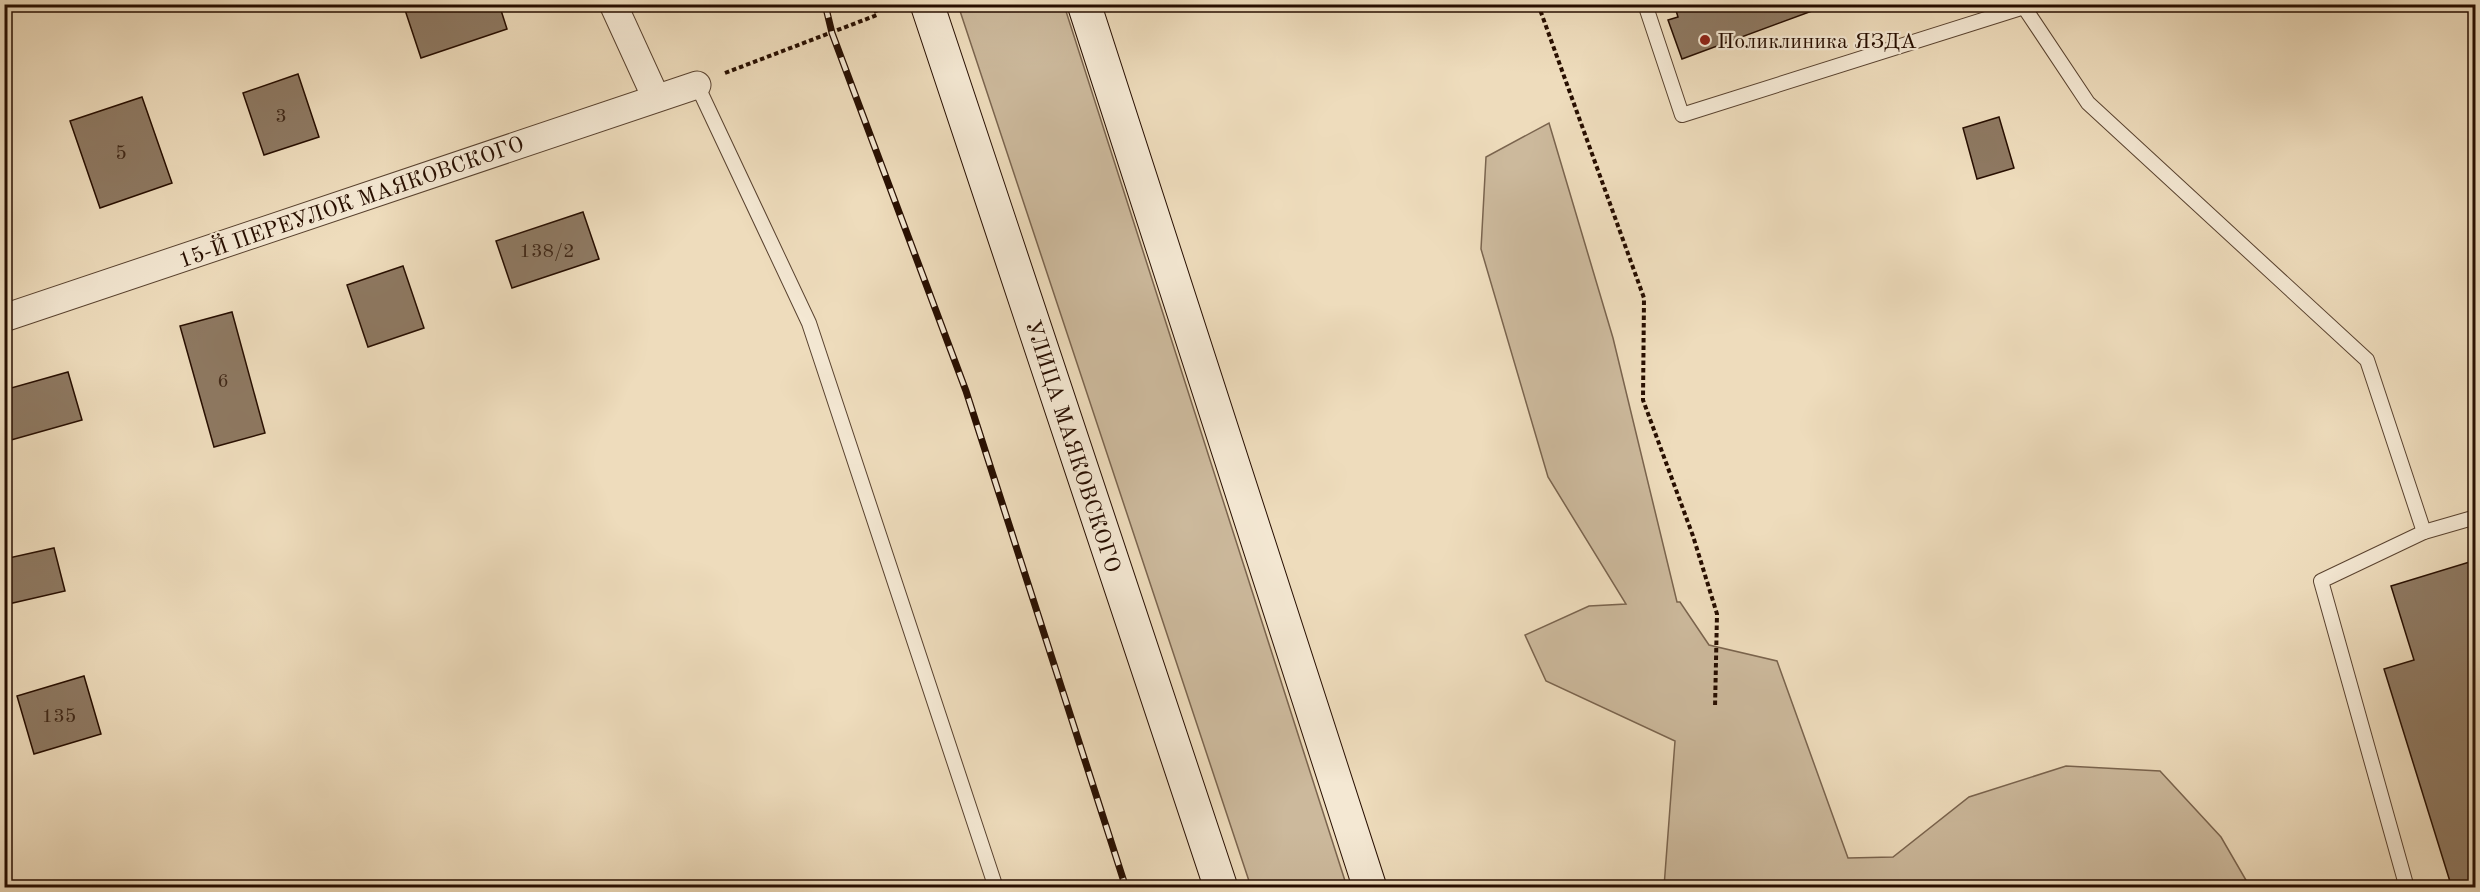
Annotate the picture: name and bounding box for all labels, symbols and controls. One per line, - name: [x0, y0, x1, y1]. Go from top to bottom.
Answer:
- place label: Поликлиника ЯЗДА: [1717, 31, 1917, 53]
- marker: Поликлиника ЯЗДА: [1698, 33, 1712, 47]
- house number: 3: [275, 107, 287, 127]
- street label: 15-Й ПЕРЕУЛОК МАЯКОВСКОГО: [175, 130, 527, 272]
- house number: 5: [115, 144, 127, 164]
- house number: 138/2: [519, 242, 575, 262]
- street label: УЛИЦА МАЯКОВСКОГО: [1021, 318, 1123, 575]
- house number: 6: [217, 372, 229, 392]
- house number: 135: [42, 707, 76, 727]

